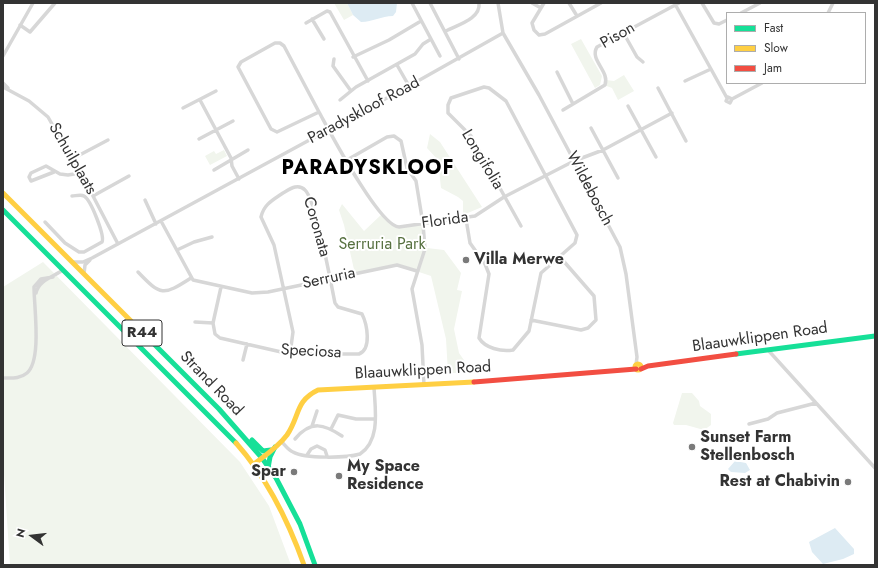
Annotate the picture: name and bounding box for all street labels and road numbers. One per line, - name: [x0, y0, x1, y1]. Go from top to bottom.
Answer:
- street label: Pison: [597, 19, 639, 53]
- street label: Paradyskloof Road: [305, 73, 423, 149]
- street label: Schuilplaats: [44, 120, 100, 198]
- street label: Longifolia: [457, 127, 507, 193]
- street label: Wildebosch: [561, 149, 617, 229]
- street label: Coronata: [298, 195, 334, 259]
- street label: Florida: [420, 208, 470, 234]
- street label: Serruria: [301, 264, 357, 294]
- street label: Blaauwklippen Road: [691, 319, 829, 357]
- road number: R44: [122, 320, 162, 346]
- street label: Speciosa: [280, 341, 342, 363]
- street label: Strand Road: [175, 348, 247, 420]
- street label: Blaauwklippen Road: [354, 358, 492, 384]

